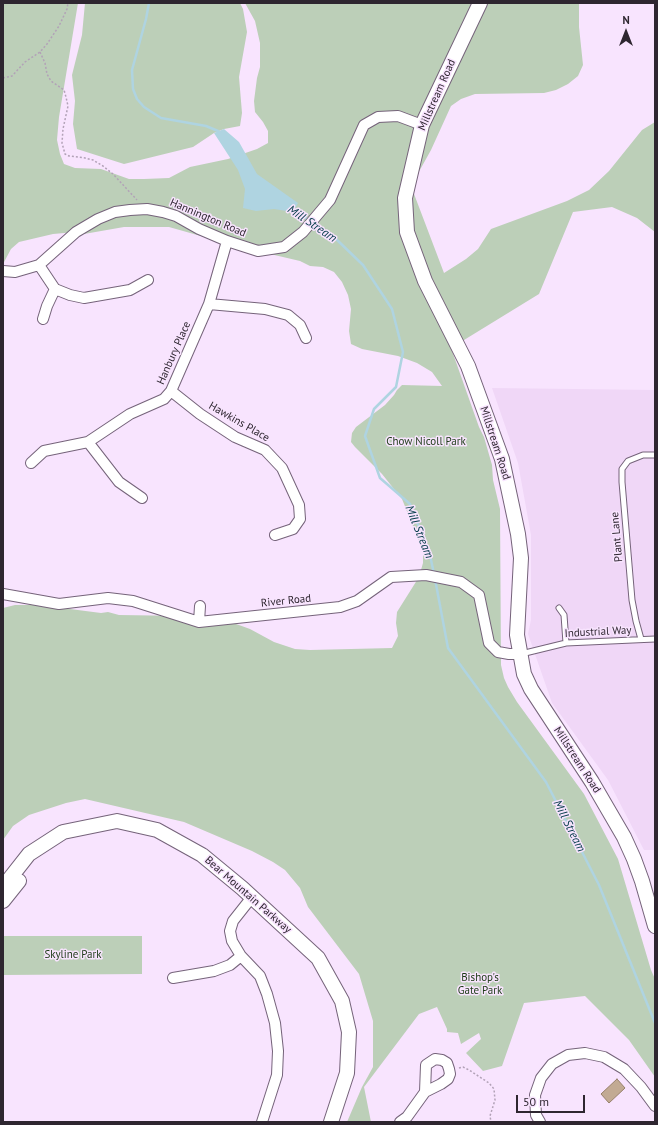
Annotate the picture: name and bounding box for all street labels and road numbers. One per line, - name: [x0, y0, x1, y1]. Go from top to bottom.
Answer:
- street label: Millstream Road: [415, 57, 459, 133]
- street label: Hannington Road: [168, 196, 248, 240]
- street label: Hanbury Place: [154, 319, 194, 387]
- street label: Hawkins Place: [206, 399, 272, 445]
- street label: Millstream Road: [477, 405, 513, 481]
- street label: Plant Lane: [608, 512, 626, 562]
- street label: River Road: [260, 592, 312, 610]
- street label: Industrial Way: [564, 624, 632, 640]
- street label: Millstream Road: [551, 724, 603, 796]
- street label: Bear Mountain Parkway: [202, 854, 294, 936]

